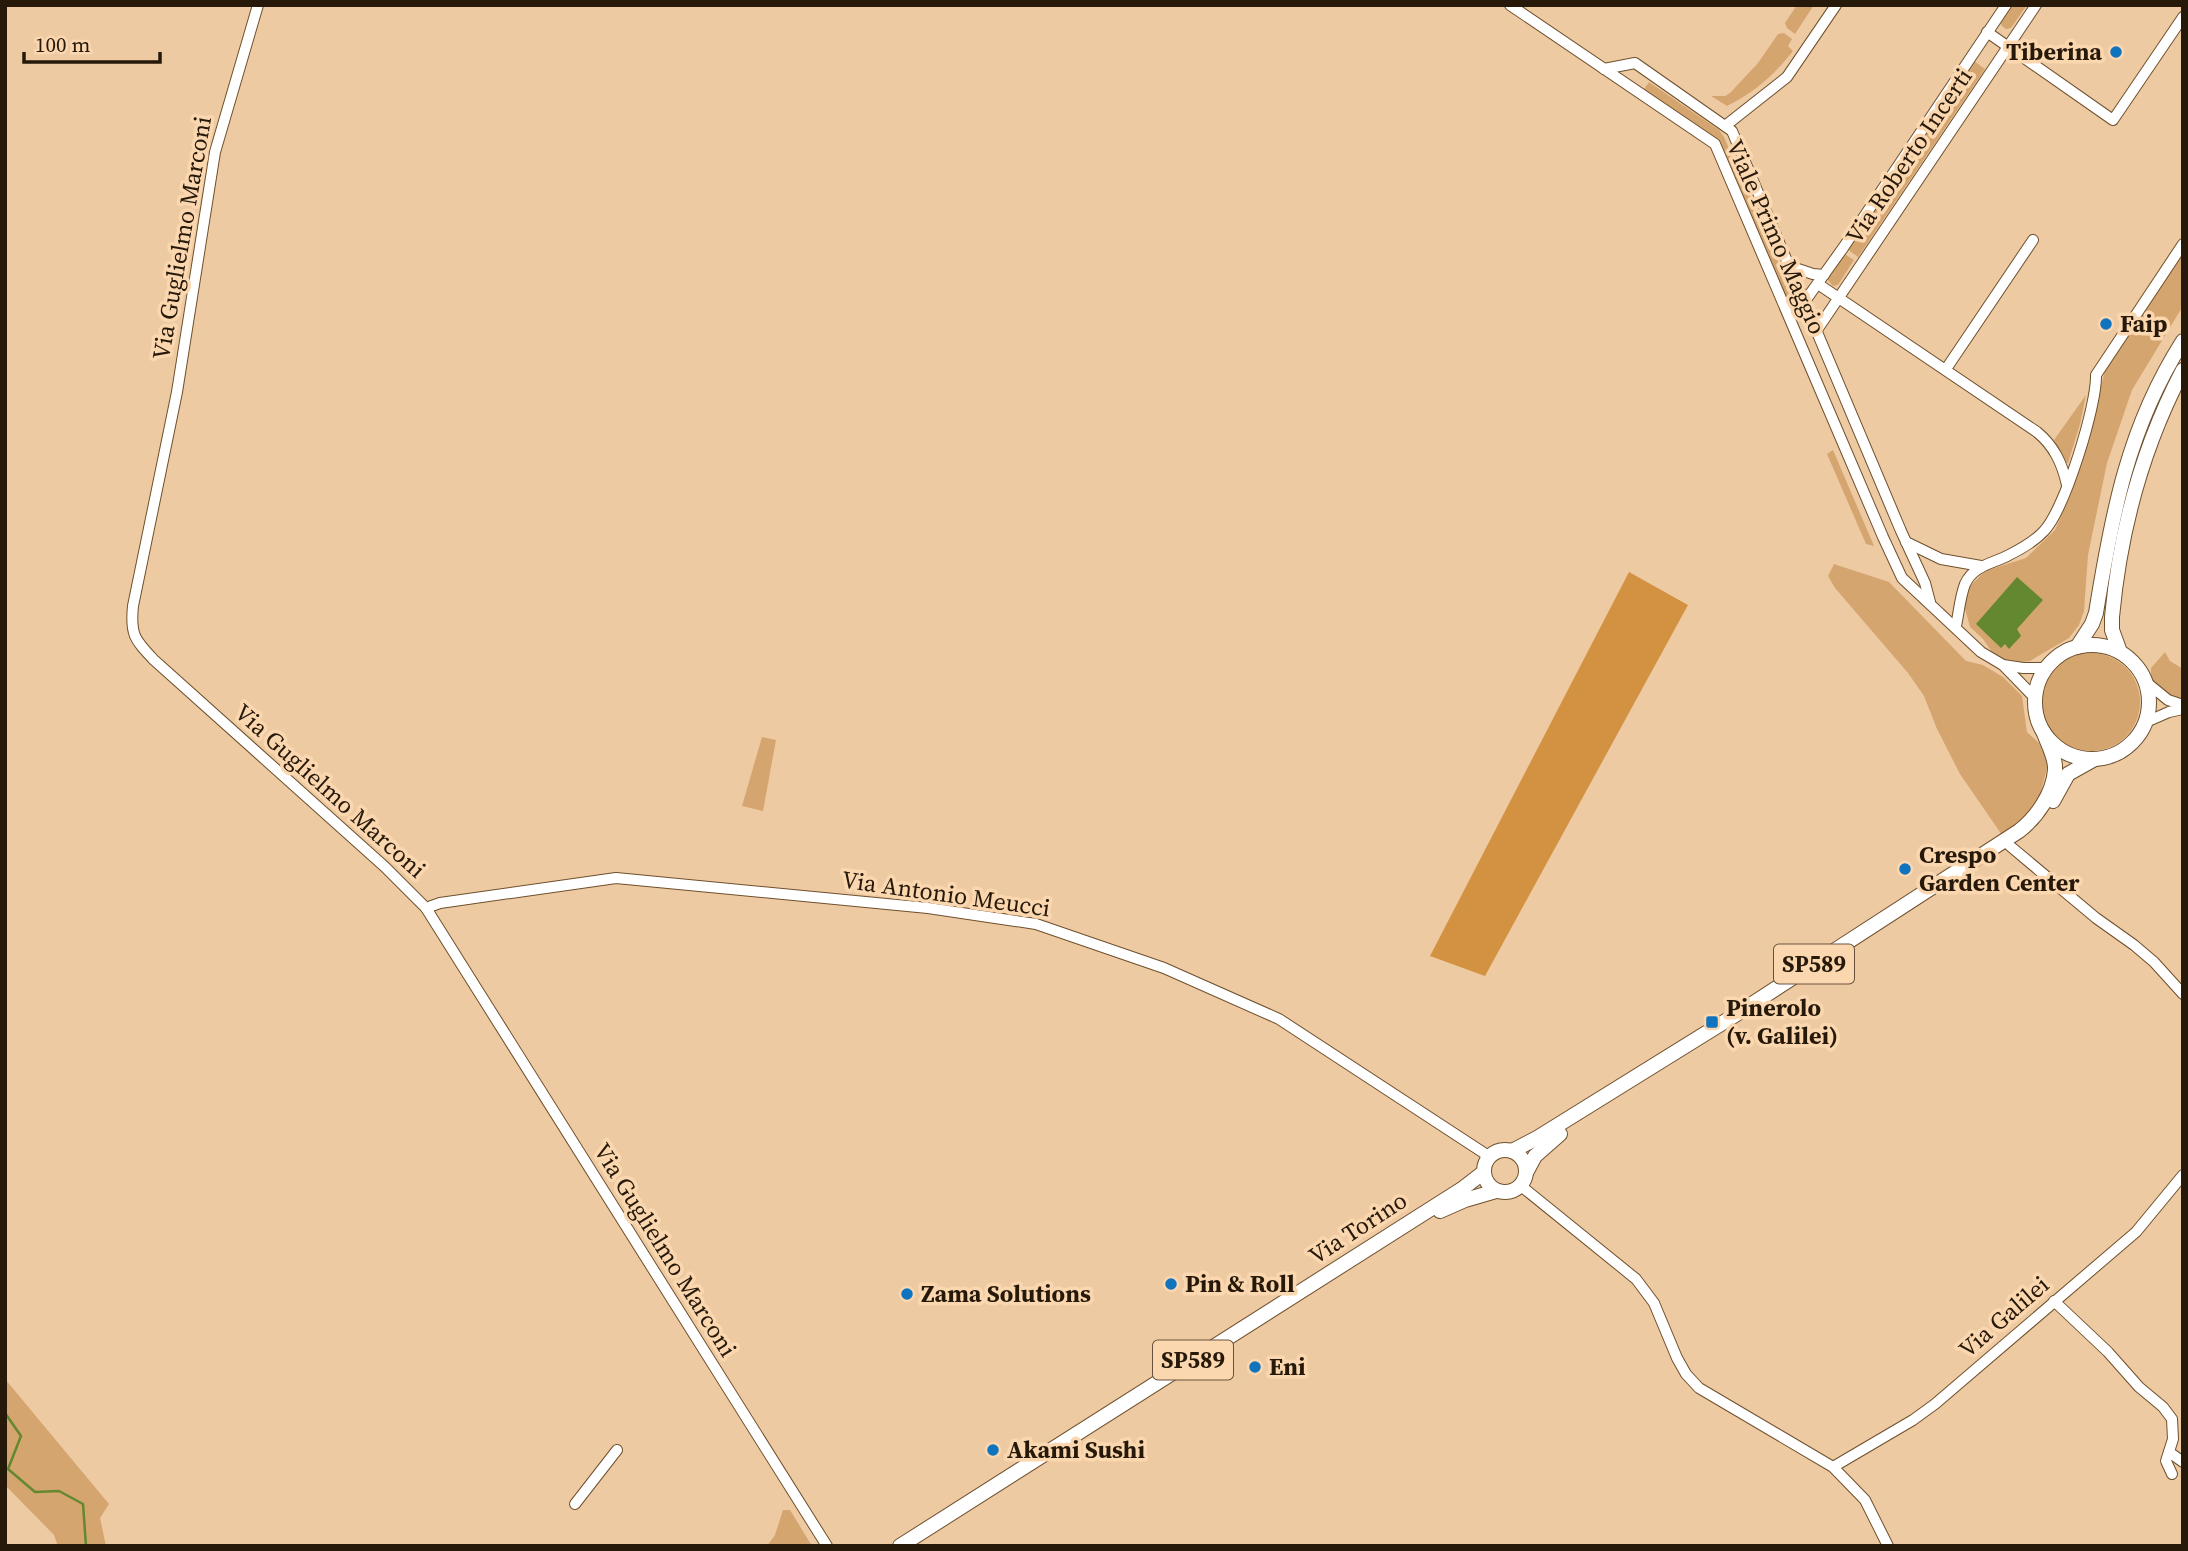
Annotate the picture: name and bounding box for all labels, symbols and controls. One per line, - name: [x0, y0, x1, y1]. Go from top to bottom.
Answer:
- scale bar: [24, 21, 161, 65]
- text: 100 m: [35, 30, 90, 59]
- place label: Tiberina: [2006, 35, 2102, 68]
- marker: Tiberina: [2108, 44, 2124, 60]
- street label: Via Roberto Incerti: [1838, 62, 1980, 250]
- street label: Via Guglielmo Marconi: [144, 114, 219, 362]
- street label: Viale Primo Maggio: [1719, 134, 1834, 339]
- place label: Faip: [2120, 307, 2168, 340]
- marker: Faip: [2098, 316, 2114, 332]
- street label: Via Guglielmo Marconi: [228, 696, 433, 885]
- place label: Crespo Garden Center: [1919, 838, 2080, 899]
- marker: Crespo Garden Center: [1897, 861, 1913, 877]
- street label: Via Antonio Meucci: [840, 863, 1052, 924]
- road number: SP589: [1774, 945, 1854, 984]
- place label: Pinerolo (v. Galilei): [1726, 991, 1838, 1052]
- marker: Pinerolo (v. Galilei): [1704, 1014, 1720, 1030]
- street label: Via Guglielmo Marconi: [586, 1137, 745, 1363]
- street label: Via Torino: [1302, 1184, 1413, 1272]
- place label: Pin & Roll: [1185, 1267, 1295, 1300]
- street label: Via Galilei: [1951, 1268, 2056, 1365]
- marker: Pin & Roll: [1163, 1276, 1179, 1292]
- place label: Zama Solutions: [921, 1277, 1091, 1310]
- marker: Zama Solutions: [899, 1286, 915, 1302]
- road number: SP589: [1153, 1340, 1233, 1380]
- place label: Eni: [1269, 1350, 1306, 1383]
- marker: Eni: [1247, 1359, 1263, 1375]
- place label: Akami Sushi: [1007, 1433, 1145, 1466]
- marker: Akami Sushi: [985, 1442, 1001, 1458]

